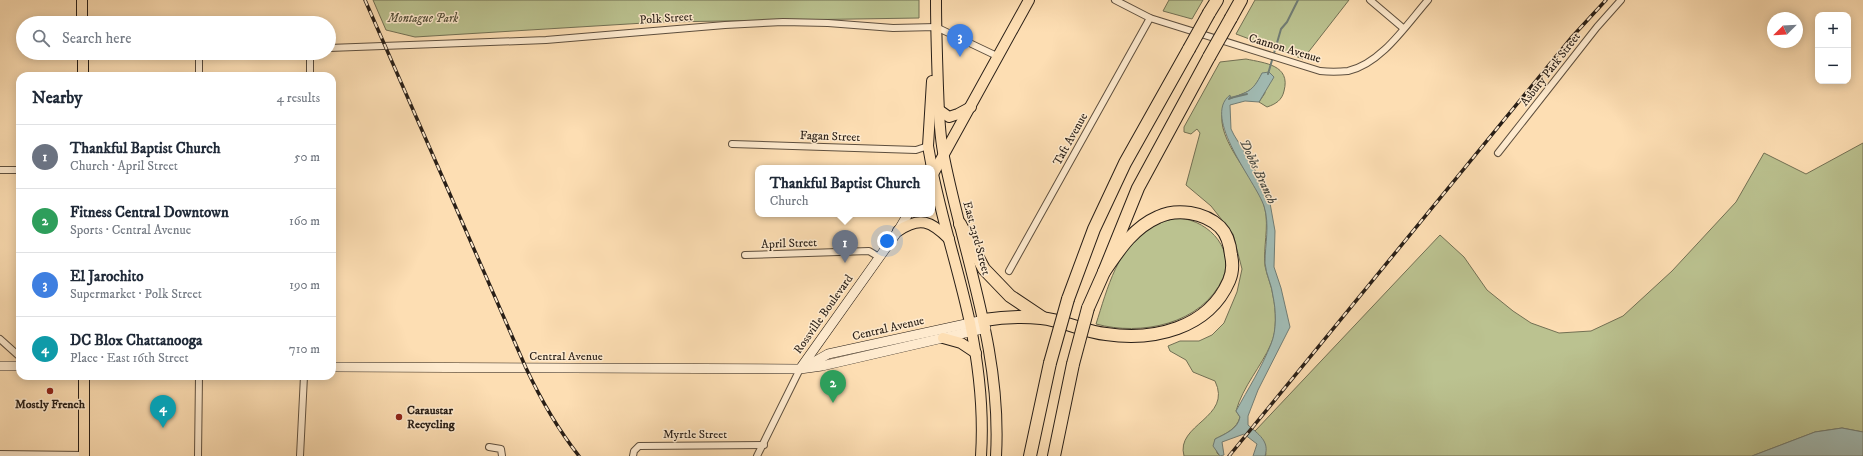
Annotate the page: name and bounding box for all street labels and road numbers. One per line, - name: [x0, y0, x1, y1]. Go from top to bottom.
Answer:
- street label: Polk Street: [639, 9, 693, 28]
- street label: Asbury Park Street: [1517, 29, 1584, 109]
- street label: Cannon Avenue: [1247, 30, 1323, 67]
- street label: Taft Avenue: [1050, 110, 1091, 168]
- street label: Fagan Street: [800, 128, 861, 145]
- street label: East 23rd Street: [959, 200, 994, 277]
- street label: April Street: [761, 235, 817, 252]
- street label: Rossville Boulevard: [790, 272, 856, 357]
- street label: Central Avenue: [851, 313, 926, 344]
- street label: Central Avenue: [529, 349, 603, 364]
- street label: Myrtle Street: [663, 427, 727, 442]

